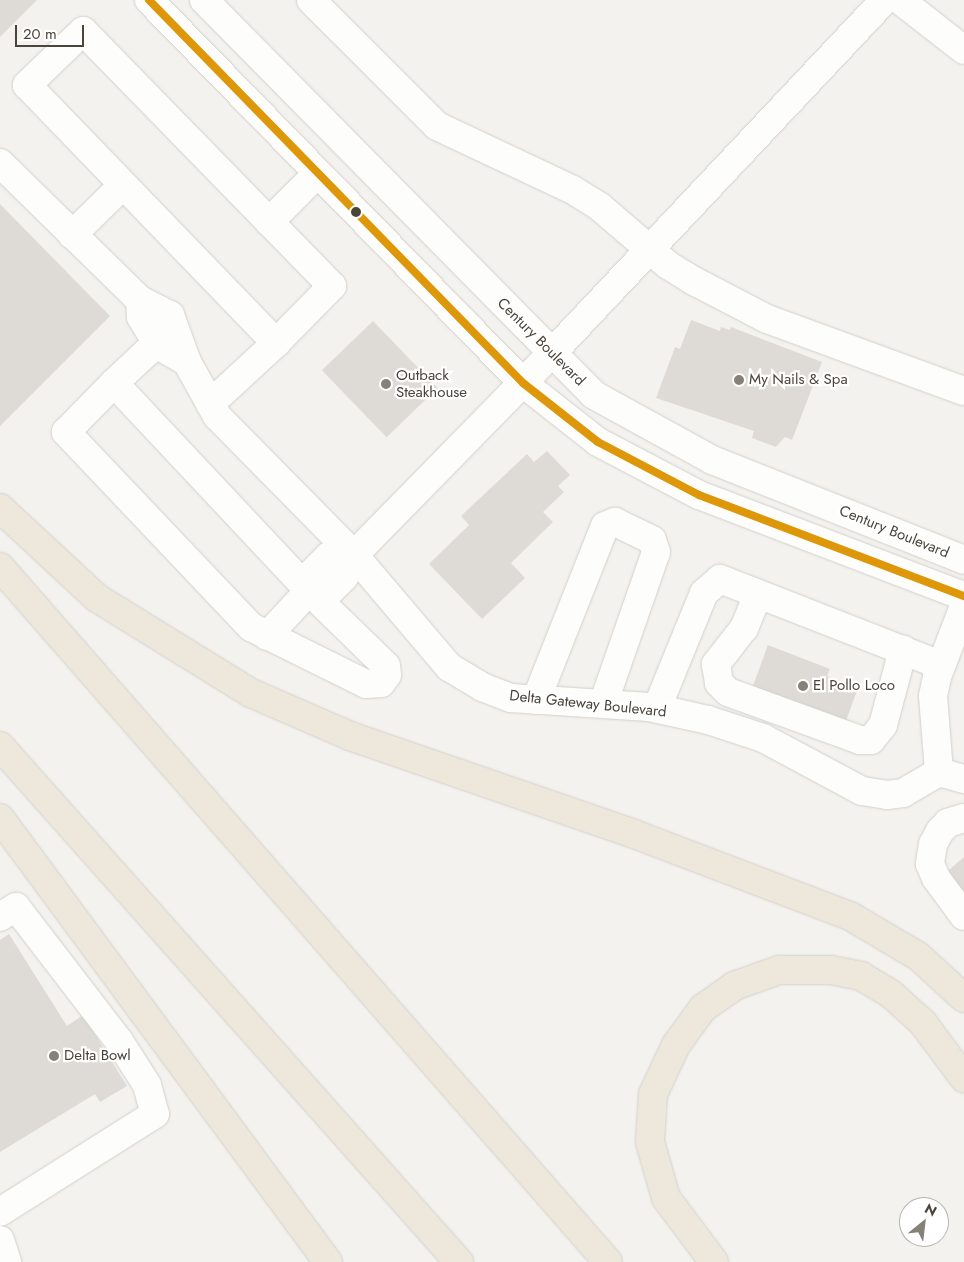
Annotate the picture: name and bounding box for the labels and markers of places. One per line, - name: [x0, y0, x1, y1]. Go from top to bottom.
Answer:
- unlabelled marker: [351, 207, 361, 217]
- place label: Outback Steakhouse: [396, 366, 467, 401]
- place label: My Nails & Spa: [749, 371, 848, 389]
- marker: My Nails & Spa: [733, 374, 745, 386]
- marker: Outback Steakhouse: [380, 378, 392, 390]
- place label: El Pollo Loco: [813, 677, 895, 695]
- marker: El Pollo Loco: [797, 680, 809, 692]
- place label: Delta Bowl: [64, 1047, 131, 1065]
- marker: Delta Bowl: [48, 1050, 60, 1062]

